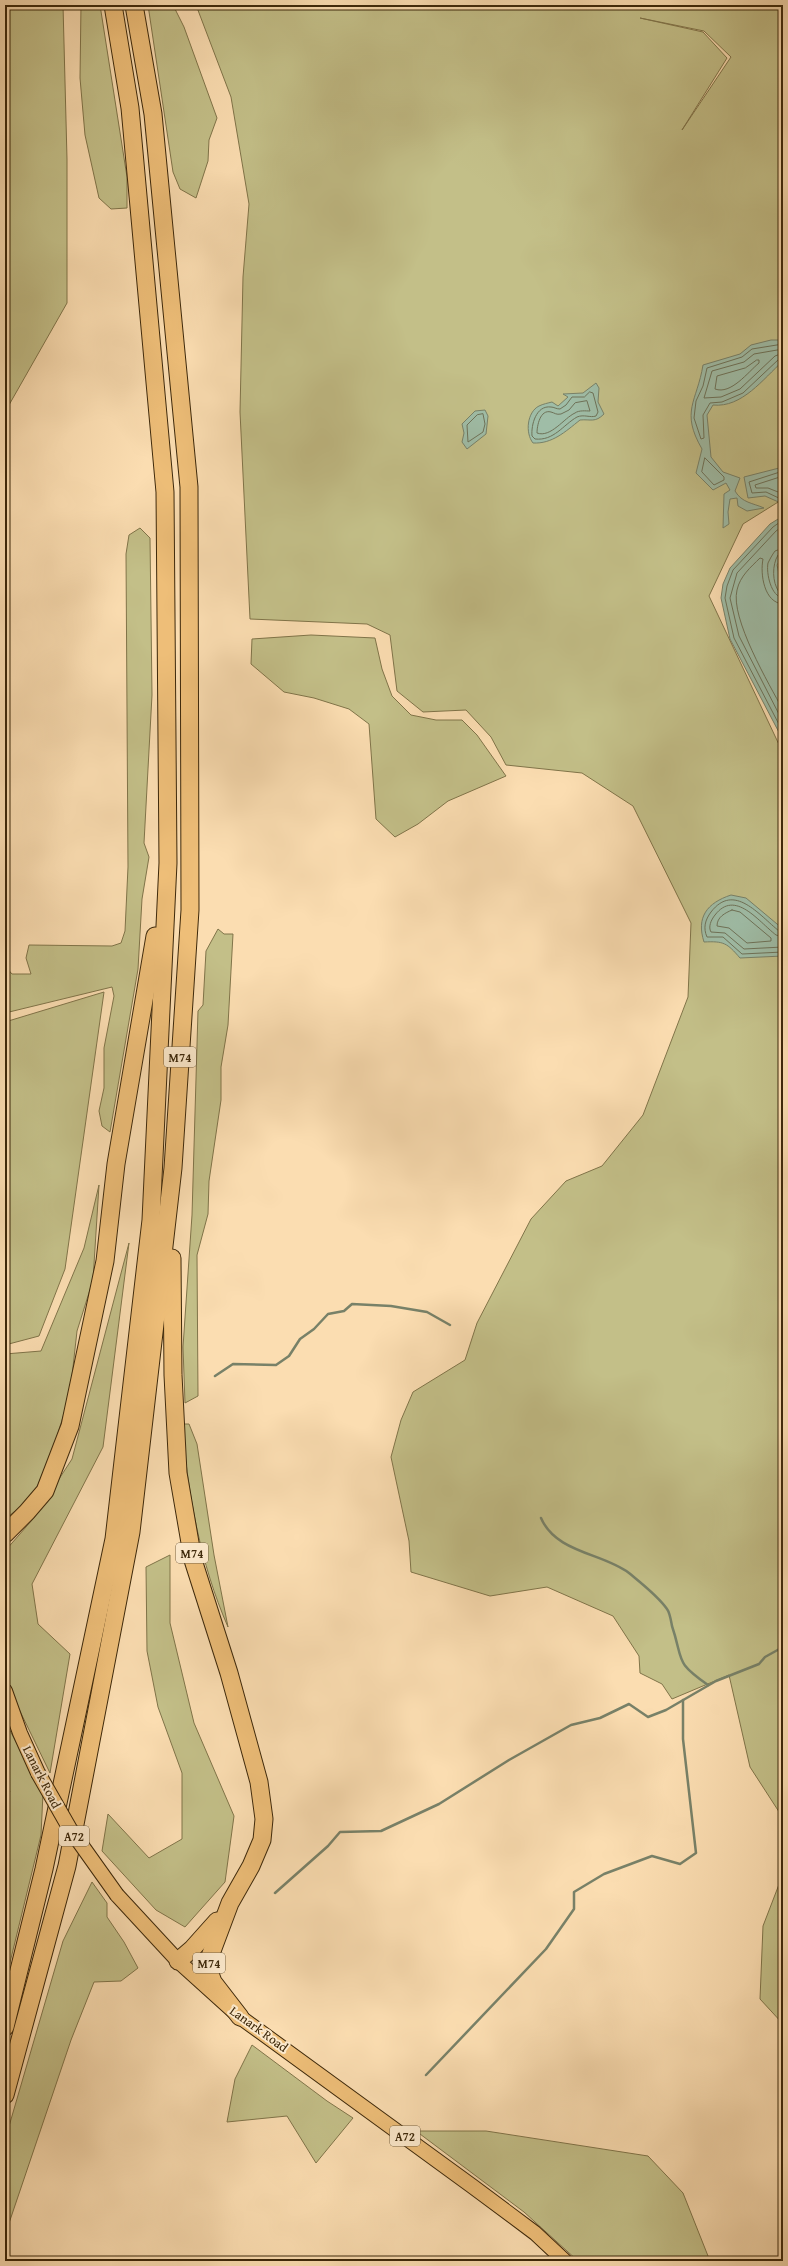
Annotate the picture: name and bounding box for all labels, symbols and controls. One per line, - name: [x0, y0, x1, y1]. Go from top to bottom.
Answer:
- road number: M74: [164, 1047, 196, 1067]
- road number: M74: [176, 1543, 208, 1563]
- street label: Lanark Road: [18, 1742, 66, 1812]
- road number: A72: [59, 1826, 89, 1846]
- road number: M74: [193, 1953, 225, 1973]
- street label: Lanark Road: [226, 2001, 292, 2057]
- road number: A72: [390, 2126, 420, 2146]

